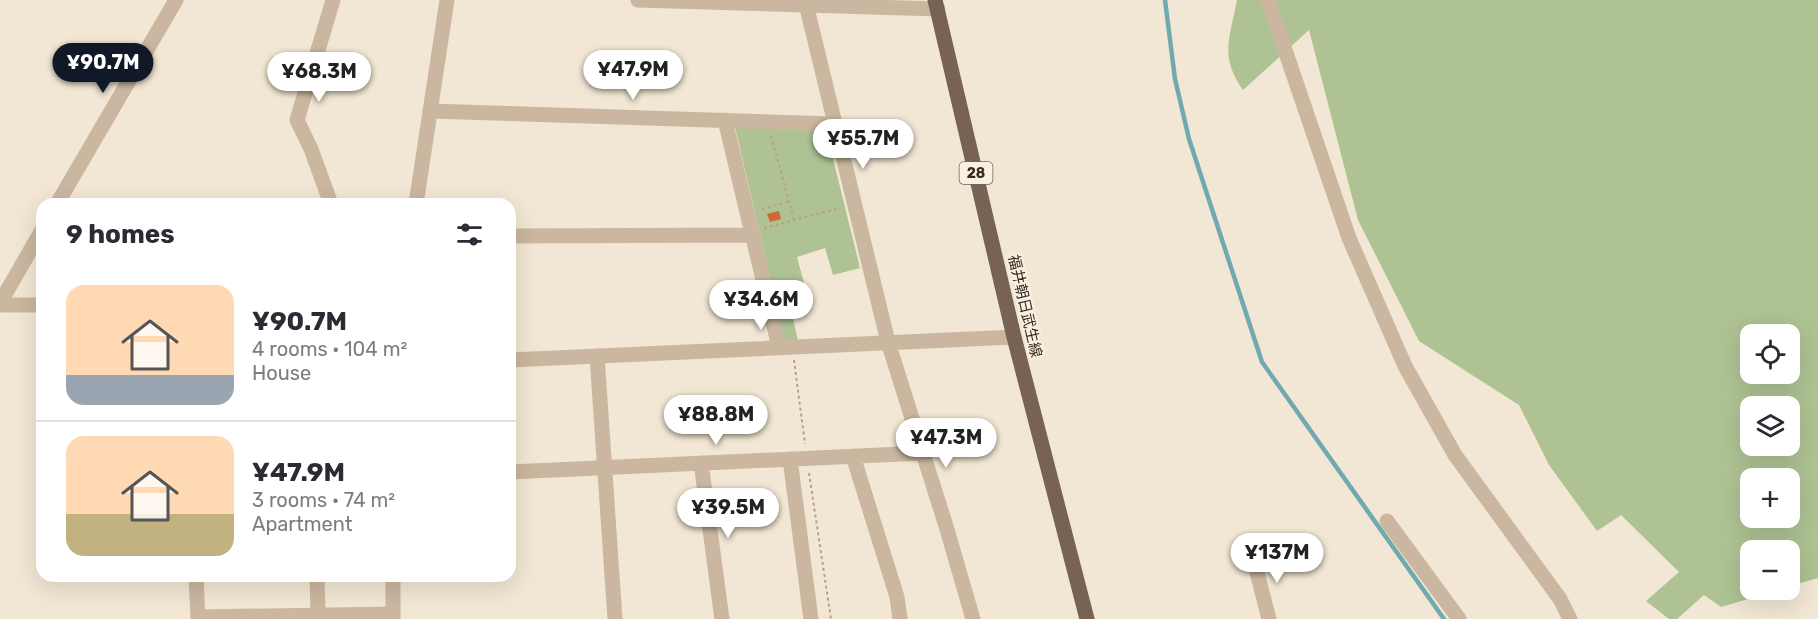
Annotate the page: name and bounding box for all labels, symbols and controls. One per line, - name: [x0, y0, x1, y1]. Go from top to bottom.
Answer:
- pin: ¥90.7M: [54, 43, 152, 94]
- text: ¥90.7M: [66, 50, 140, 74]
- pin: ¥47.9M: [584, 50, 682, 101]
- pin: ¥68.3M: [270, 52, 368, 103]
- text: ¥47.9M: [597, 57, 669, 81]
- text: ¥68.3M: [281, 59, 357, 83]
- pin: ¥55.7M: [814, 119, 912, 170]
- text: ¥55.7M: [827, 126, 899, 150]
- road number: 28: [960, 162, 992, 184]
- icon: filters: [453, 218, 486, 251]
- text: 9 homes: [66, 219, 175, 250]
- street label: 福井朝日武生線: [1004, 253, 1046, 359]
- pin: ¥34.6M: [712, 280, 810, 331]
- text: ¥34.6M: [723, 287, 799, 311]
- text: ¥90.7M: [252, 306, 347, 337]
- icon: home: [114, 309, 186, 381]
- map controls: [1740, 324, 1800, 600]
- button: locate: [1740, 324, 1800, 384]
- text: 4 rooms · 104 m²: [252, 337, 407, 361]
- text: House: [252, 361, 311, 385]
- pin: ¥88.8M: [667, 395, 765, 446]
- button: layers: [1740, 396, 1800, 456]
- text: ¥88.8M: [678, 402, 754, 426]
- pin: ¥47.3M: [897, 418, 995, 469]
- text: ¥47.3M: [910, 425, 982, 449]
- text: ¥47.9M: [252, 457, 345, 488]
- icon: home: [114, 460, 186, 532]
- button: +: [1740, 468, 1800, 528]
- text: 3 rooms · 74 m²: [252, 488, 395, 512]
- pin: ¥39.5M: [679, 488, 777, 539]
- text: ¥39.5M: [691, 495, 765, 519]
- text: Apartment: [252, 512, 353, 536]
- pin: ¥137M: [1235, 533, 1319, 584]
- text: ¥137M: [1245, 540, 1309, 564]
- button: −: [1740, 540, 1800, 600]

